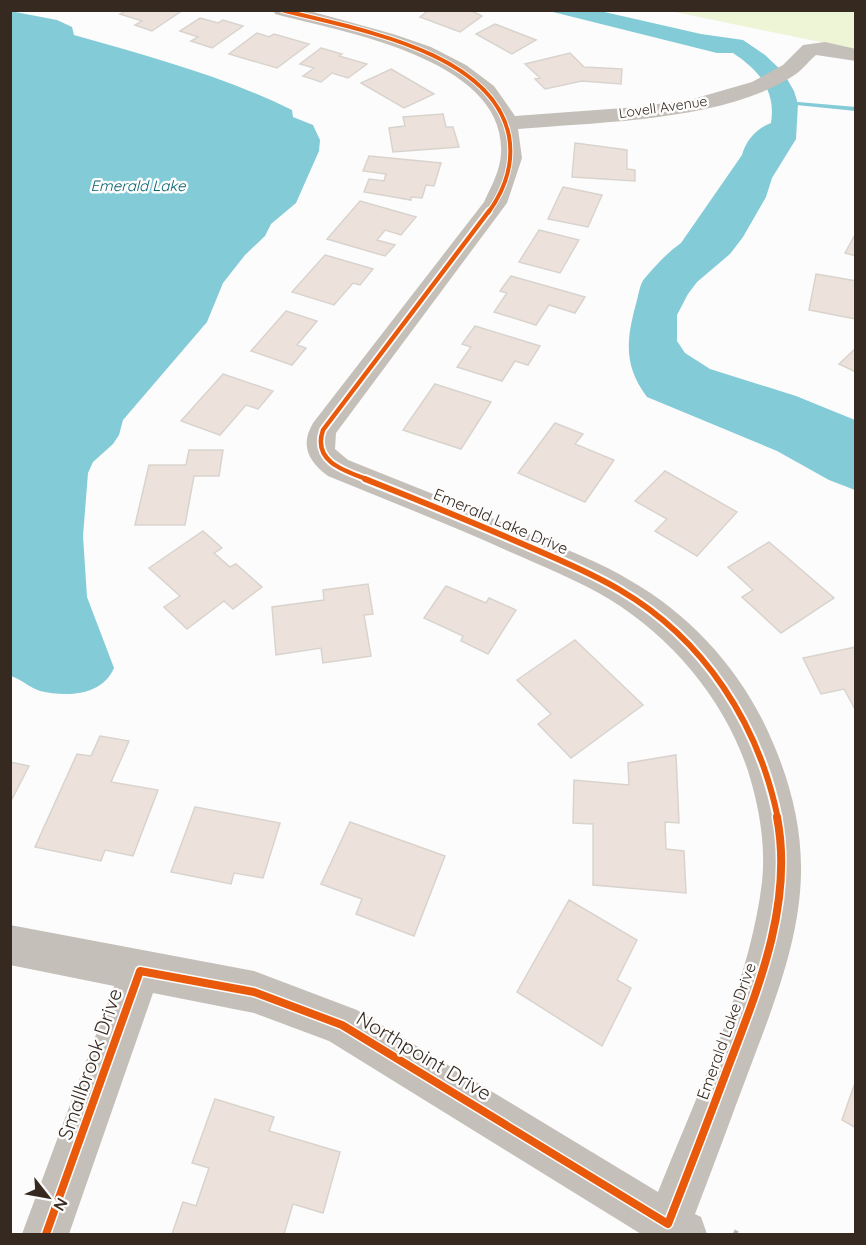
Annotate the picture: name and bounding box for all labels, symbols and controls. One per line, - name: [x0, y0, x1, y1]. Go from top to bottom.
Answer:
- street label: Lovell Avenue: [618, 92, 709, 122]
- water label: Emerald Lake: [90, 176, 186, 195]
- street label: Emerald Lake Drive: [431, 484, 571, 558]
- street label: Emerald Lake Drive: [692, 960, 760, 1102]
- street label: Smallbrook Drive: [52, 985, 127, 1143]
- street label: Northpoint Drive: [352, 1005, 496, 1106]
- north arrow: [18, 1167, 78, 1227]
- text: N: [49, 1195, 72, 1215]

